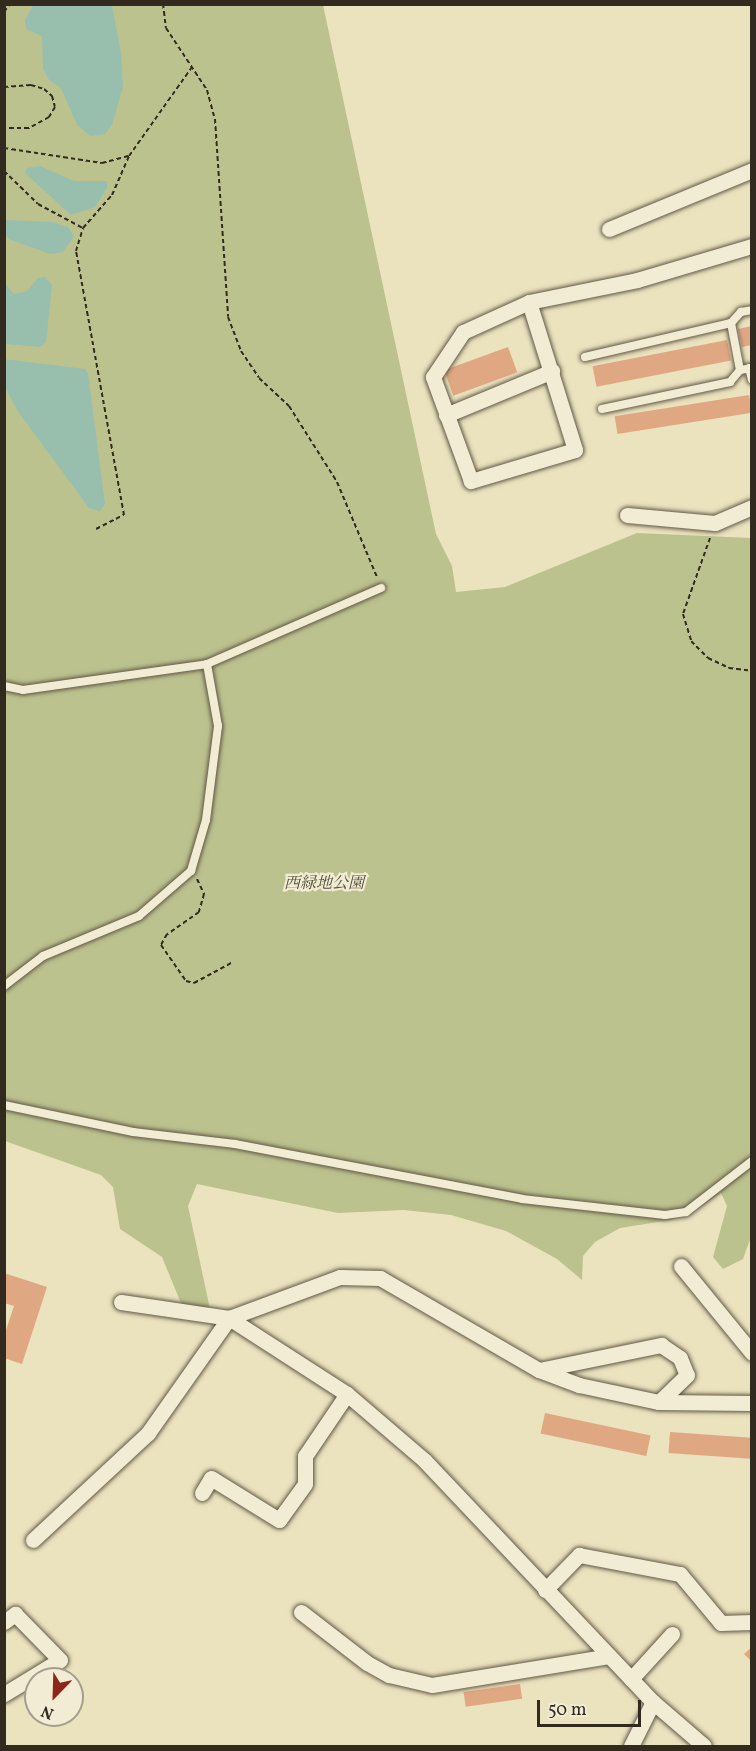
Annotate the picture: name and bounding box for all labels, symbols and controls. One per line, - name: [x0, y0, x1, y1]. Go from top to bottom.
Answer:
- park label: 西緑地公園: [284, 874, 364, 894]
- north arrow: [24, 1667, 84, 1727]
- scale bar: [540, 1688, 644, 1726]
- text: 50 m: [548, 1698, 587, 1723]
- text: N: [38, 1699, 57, 1724]

